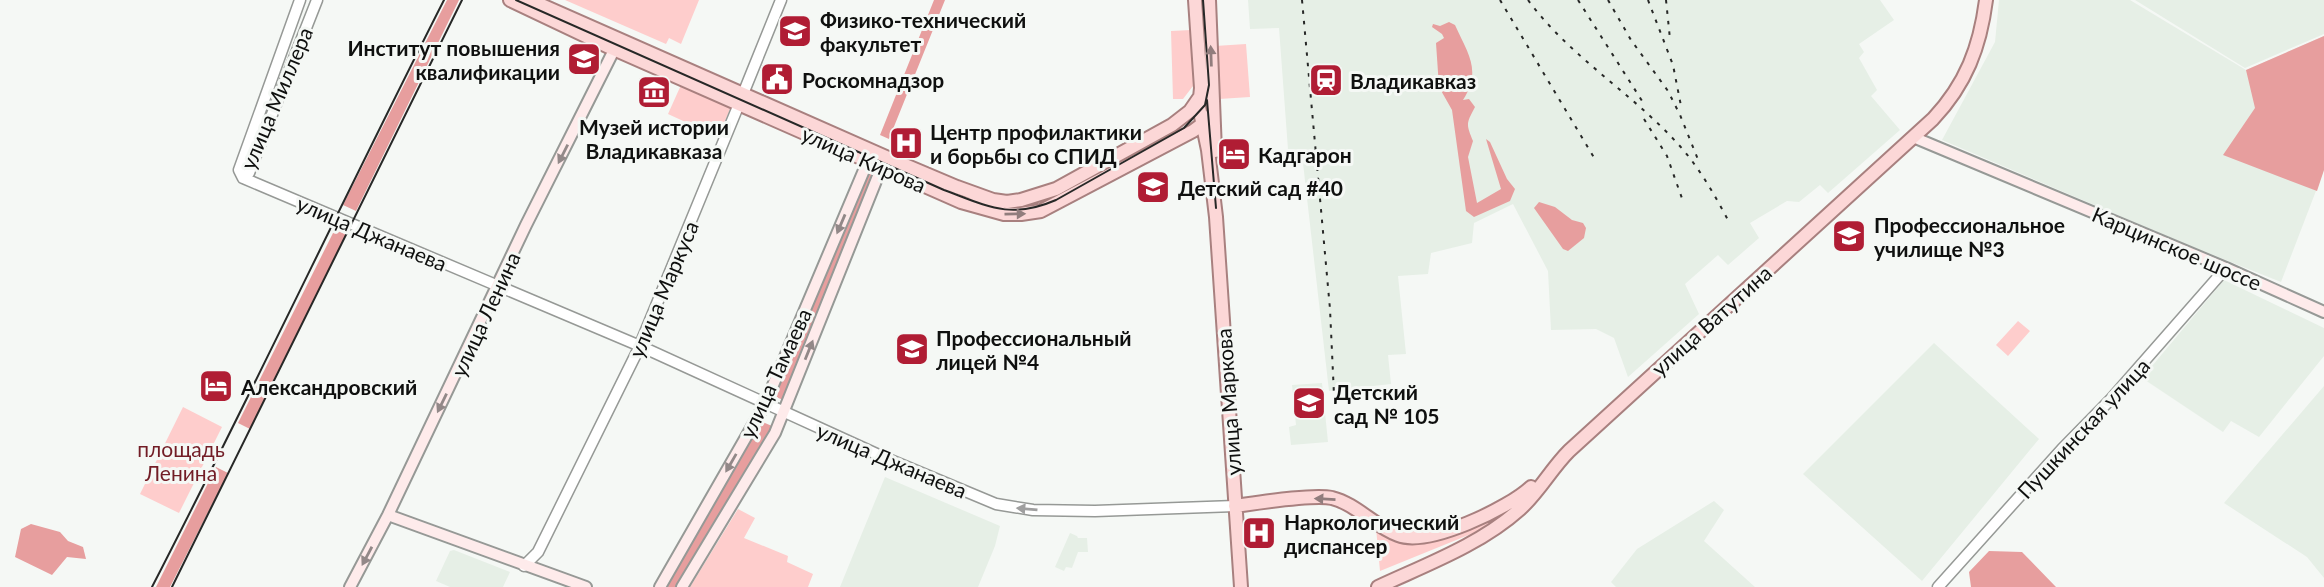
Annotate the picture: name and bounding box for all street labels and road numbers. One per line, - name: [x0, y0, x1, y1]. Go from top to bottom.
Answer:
- street label: улица Миллера: [235, 23, 317, 173]
- street label: улица Кирова: [798, 120, 930, 198]
- street label: улица Джанаева: [293, 190, 451, 276]
- street label: Карцинское шоссе: [2089, 201, 2265, 295]
- street label: улица Маркуса: [623, 217, 703, 361]
- street label: улица Ленина: [445, 248, 525, 380]
- street label: улица Ватутина: [1646, 260, 1776, 380]
- street label: улица Тамаева: [734, 304, 816, 442]
- street label: улица Маркова: [1210, 328, 1246, 476]
- street label: Пушкинская улица: [2012, 353, 2154, 503]
- street label: улица Джанаева: [813, 417, 971, 503]

